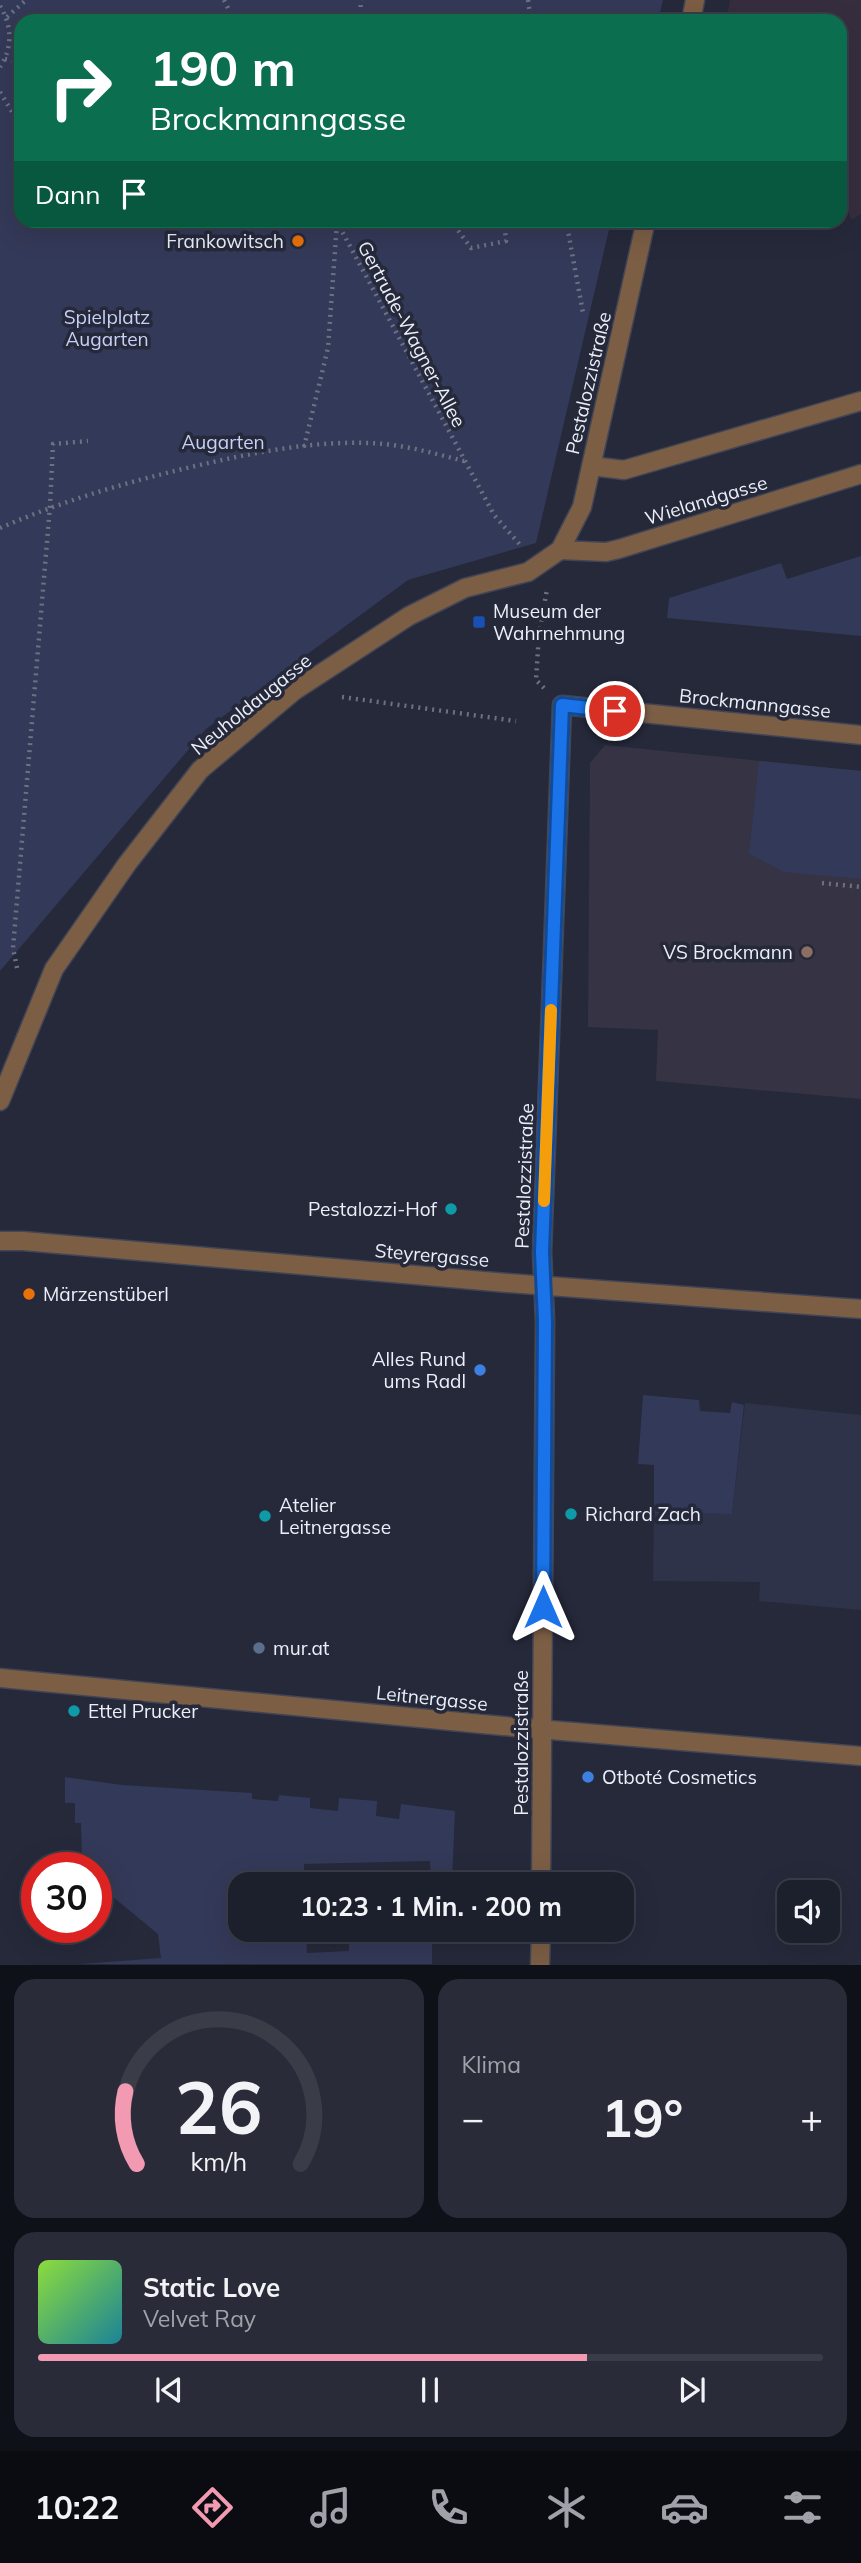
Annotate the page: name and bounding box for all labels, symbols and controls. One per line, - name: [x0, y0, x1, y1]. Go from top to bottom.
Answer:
- text: 190 m: [150, 37, 296, 98]
- icon: right: [35, 42, 126, 133]
- text: Brockmanngasse: [150, 98, 406, 138]
- icon: arrive: [115, 175, 153, 213]
- text: Dann: [35, 178, 101, 211]
- place label: Frankowitsch: [166, 229, 284, 253]
- marker: Frankowitsch: [290, 233, 306, 249]
- street label: Gertrude-Wagner-Allee: [353, 237, 471, 431]
- park label: Spielplatz Augarten: [64, 305, 150, 351]
- street label: Pestalozzistraße: [560, 309, 616, 457]
- park label: Augarten: [181, 430, 265, 454]
- street label: Wielandgasse: [642, 470, 770, 530]
- place label: Museum der Wahrnehmung: [493, 599, 625, 645]
- marker: Museum der Wahrnehmung: [471, 614, 487, 630]
- street label: Neuholdaugasse: [186, 648, 316, 760]
- pin: [585, 681, 645, 741]
- street label: Brockmanngasse: [678, 683, 832, 723]
- icon: arrive: [596, 692, 634, 730]
- place label: VS Brockmann: [663, 940, 793, 964]
- marker: VS Brockmann: [799, 944, 815, 960]
- street label: Pestalozzistraße: [509, 1103, 539, 1249]
- place label: Pestalozzi-Hof: [308, 1197, 438, 1221]
- marker: Pestalozzi-Hof: [443, 1201, 459, 1217]
- street label: Steyrergasse: [374, 1238, 490, 1272]
- place label: Märzenstüberl: [43, 1282, 169, 1306]
- marker: Märzenstüberl: [21, 1286, 37, 1302]
- place label: Alles Rund ums Radl: [372, 1347, 466, 1393]
- marker: Alles Rund ums Radl: [472, 1362, 488, 1378]
- place label: Atelier Leitnergasse: [279, 1493, 391, 1539]
- place label: Richard Zach: [585, 1502, 701, 1526]
- marker: Richard Zach: [563, 1506, 579, 1522]
- marker: Atelier Leitnergasse: [257, 1508, 273, 1524]
- position arrow: [506, 1570, 580, 1644]
- place label: mur.at: [273, 1636, 330, 1660]
- marker: mur.at: [251, 1640, 267, 1656]
- street label: Pestalozzistraße: [509, 1670, 533, 1816]
- street label: Leitnergasse: [375, 1680, 489, 1716]
- place label: Ettel Prucker: [88, 1699, 198, 1723]
- marker: Ettel Prucker: [66, 1703, 82, 1719]
- place label: Otboté Cosmetics: [602, 1765, 757, 1789]
- marker: Otboté Cosmetics: [580, 1769, 596, 1785]
- speed limit sign: 30: [21, 1852, 112, 1943]
- map controls: [777, 1880, 840, 1943]
- button: sound: [777, 1880, 840, 1943]
- text: 10:23 · 1 Min. · 200 m: [300, 1890, 562, 1923]
- text: Klima: [462, 2050, 521, 2079]
- text: 26: [175, 2062, 262, 2153]
- text: 19°: [601, 2085, 683, 2150]
- text: −: [462, 2094, 484, 2142]
- text: +: [800, 2094, 823, 2142]
- text: km/h: [190, 2146, 247, 2177]
- text: Static Love: [143, 2271, 280, 2304]
- text: Velvet Ray: [143, 2304, 256, 2333]
- icon: previous: [150, 2371, 188, 2409]
- icon: pause: [411, 2371, 449, 2409]
- icon: next: [673, 2371, 711, 2409]
- icon: directions: [188, 2483, 237, 2532]
- icon: music: [306, 2483, 355, 2532]
- icon: phone: [424, 2483, 473, 2532]
- icon: climate: [542, 2483, 591, 2532]
- icon: car: [660, 2483, 709, 2532]
- icon: filters: [778, 2483, 827, 2532]
- text: 10:22: [34, 2487, 119, 2527]

